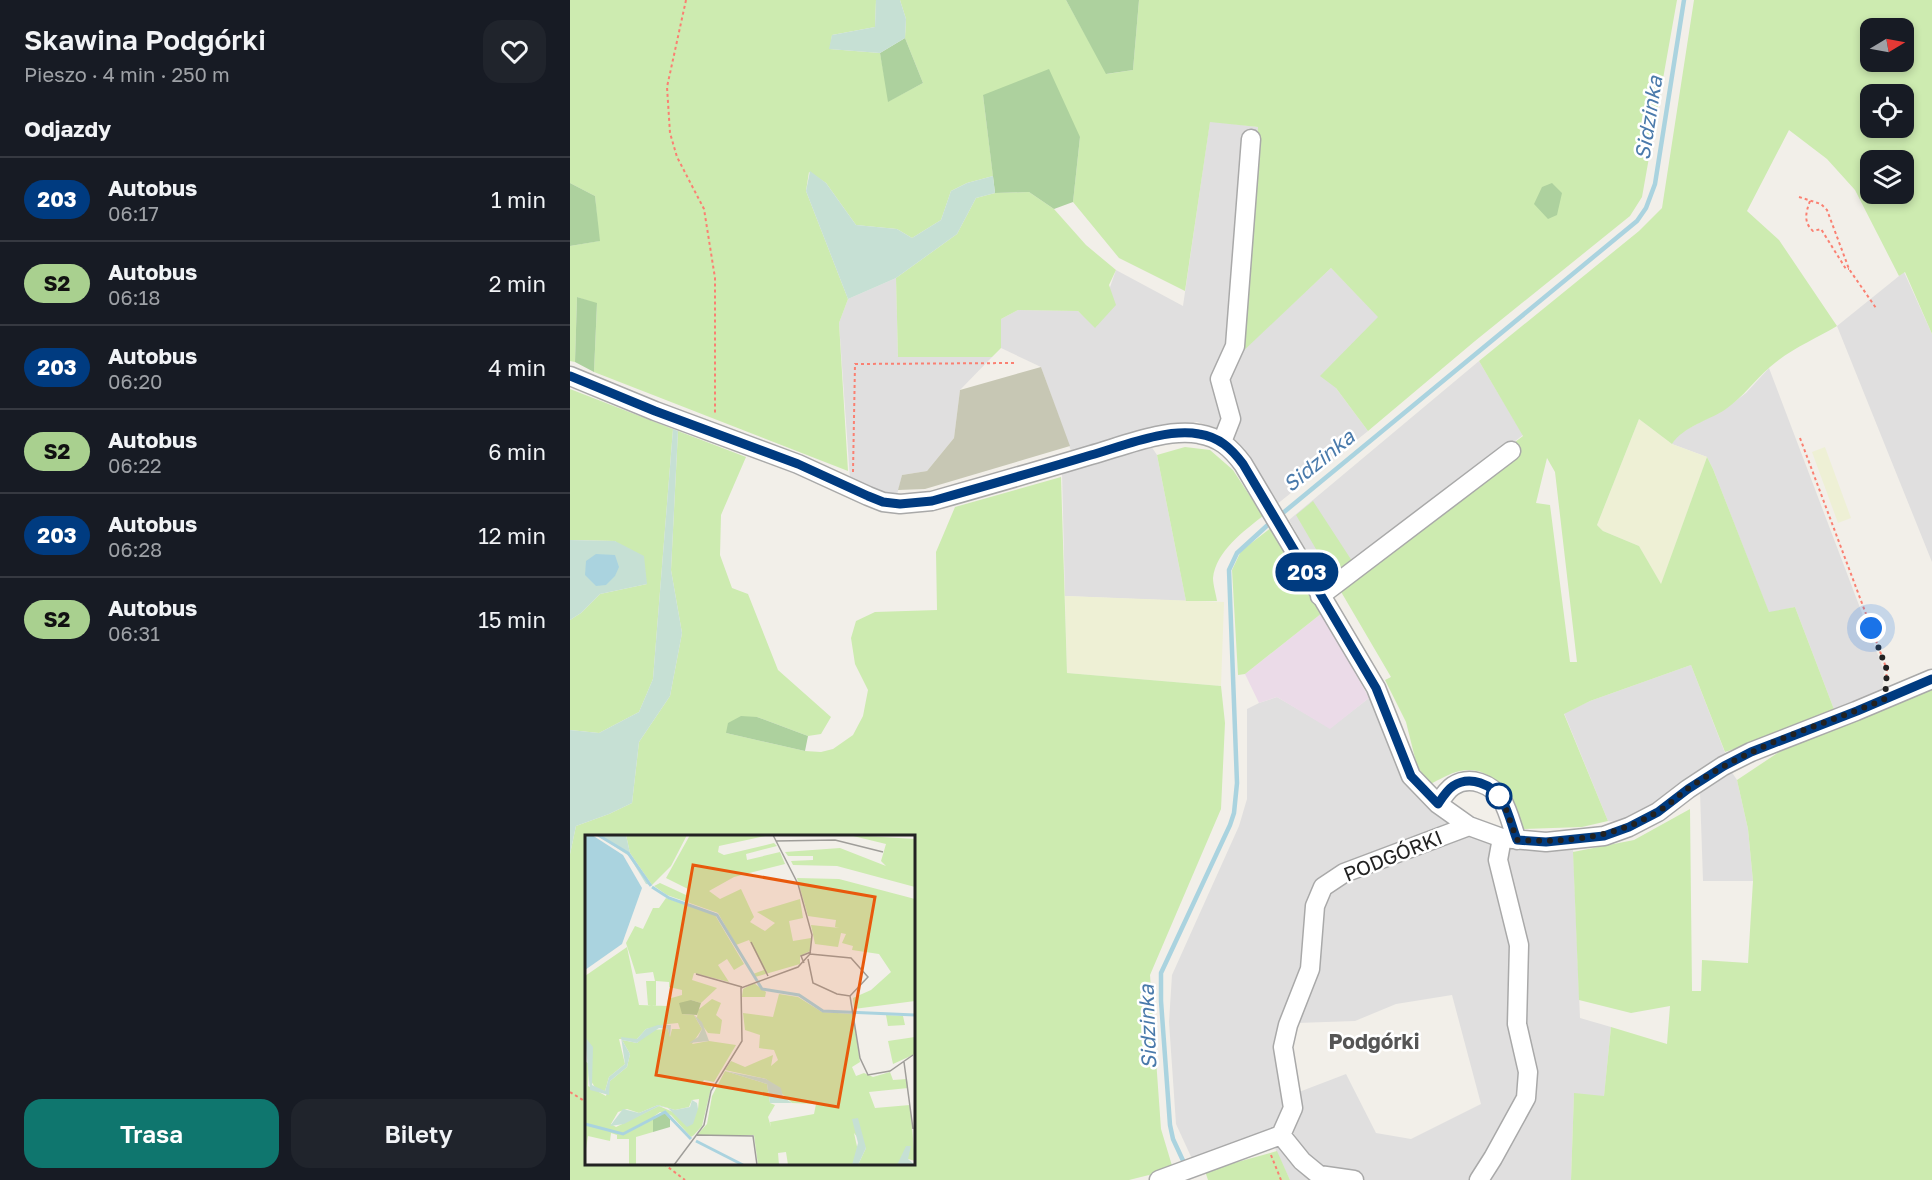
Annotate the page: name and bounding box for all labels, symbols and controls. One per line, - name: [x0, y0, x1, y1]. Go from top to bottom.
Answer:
- north arrow: [1860, 18, 1914, 72]
- map controls: [1860, 18, 1914, 204]
- button: heart: [483, 20, 546, 83]
- text: Skawina Podgórki: [24, 23, 266, 56]
- text: Pieszo · 4 min · 250 m: [24, 62, 230, 86]
- water label: Sidzinka: [1629, 73, 1668, 162]
- button: locate: [1860, 84, 1914, 138]
- text: Odjazdy: [24, 115, 111, 142]
- button: layers: [1860, 150, 1914, 204]
- text: Autobus: [108, 174, 197, 201]
- text: 203: [37, 186, 77, 212]
- text: 1 min: [491, 186, 546, 213]
- text: 06:17: [108, 201, 159, 225]
- text: Autobus: [108, 258, 197, 285]
- text: S2: [44, 270, 70, 296]
- text: 2 min: [489, 270, 546, 297]
- text: 06:18: [108, 285, 160, 309]
- text: Autobus: [108, 342, 197, 369]
- text: 203: [37, 354, 77, 380]
- text: 4 min: [488, 354, 546, 381]
- text: 06:20: [108, 369, 163, 393]
- water label: Sidzinka: [1277, 423, 1360, 497]
- text: Autobus: [108, 426, 197, 453]
- text: S2: [44, 438, 70, 464]
- text: 6 min: [488, 438, 546, 465]
- text: 06:22: [108, 453, 162, 477]
- text: Autobus: [108, 510, 197, 537]
- text: 203: [37, 522, 77, 548]
- text: 12 min: [478, 522, 546, 549]
- text: 06:28: [108, 537, 162, 561]
- line badge: 203: [1272, 552, 1341, 592]
- text: 203: [1287, 559, 1327, 585]
- text: Autobus: [108, 594, 197, 621]
- text: S2: [44, 606, 70, 632]
- text: 15 min: [478, 606, 546, 633]
- your location: [1856, 613, 1886, 643]
- text: 06:31: [108, 621, 160, 645]
- unlabelled marker: [1486, 783, 1512, 809]
- street label: PODGÓRKI: [1340, 824, 1446, 886]
- inset map: [585, 835, 915, 1165]
- water label: Sidzinka: [1132, 983, 1161, 1070]
- district label: Podgórki: [1328, 1028, 1420, 1054]
- button: Trasa: [24, 1099, 279, 1168]
- button: Bilety: [291, 1099, 546, 1168]

